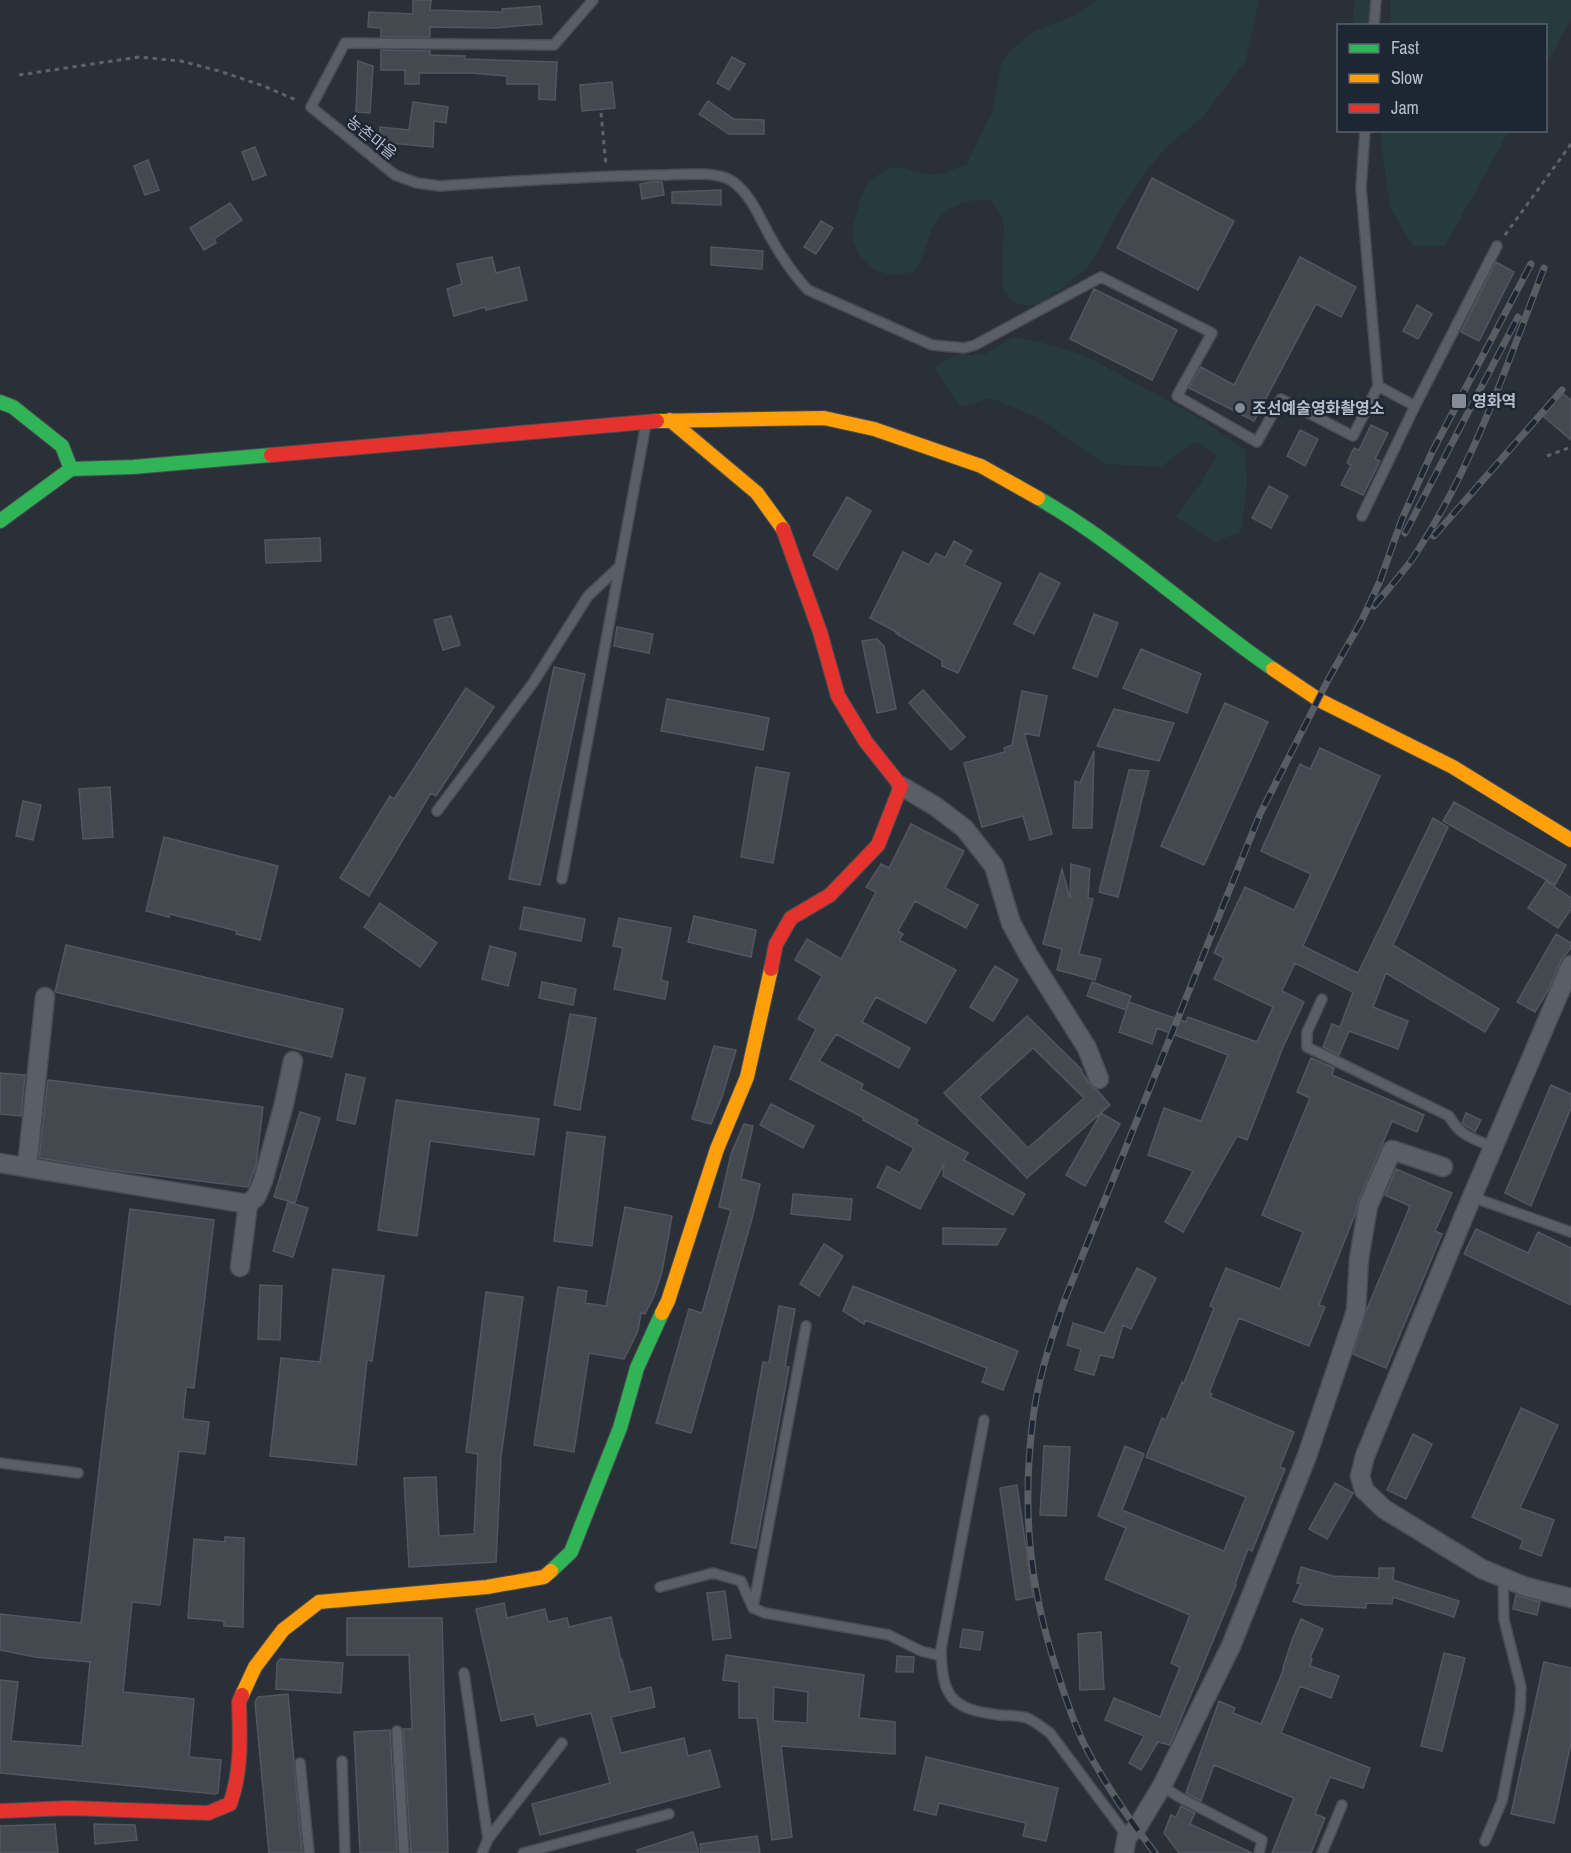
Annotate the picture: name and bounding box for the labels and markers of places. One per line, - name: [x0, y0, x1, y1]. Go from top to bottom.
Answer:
- place label: 영화역: [1472, 390, 1516, 412]
- marker: 영화역: [1450, 392, 1468, 410]
- place label: 조선예술영화촬영소: [1252, 397, 1385, 419]
- marker: 조선예술영화촬영소: [1233, 401, 1247, 415]

